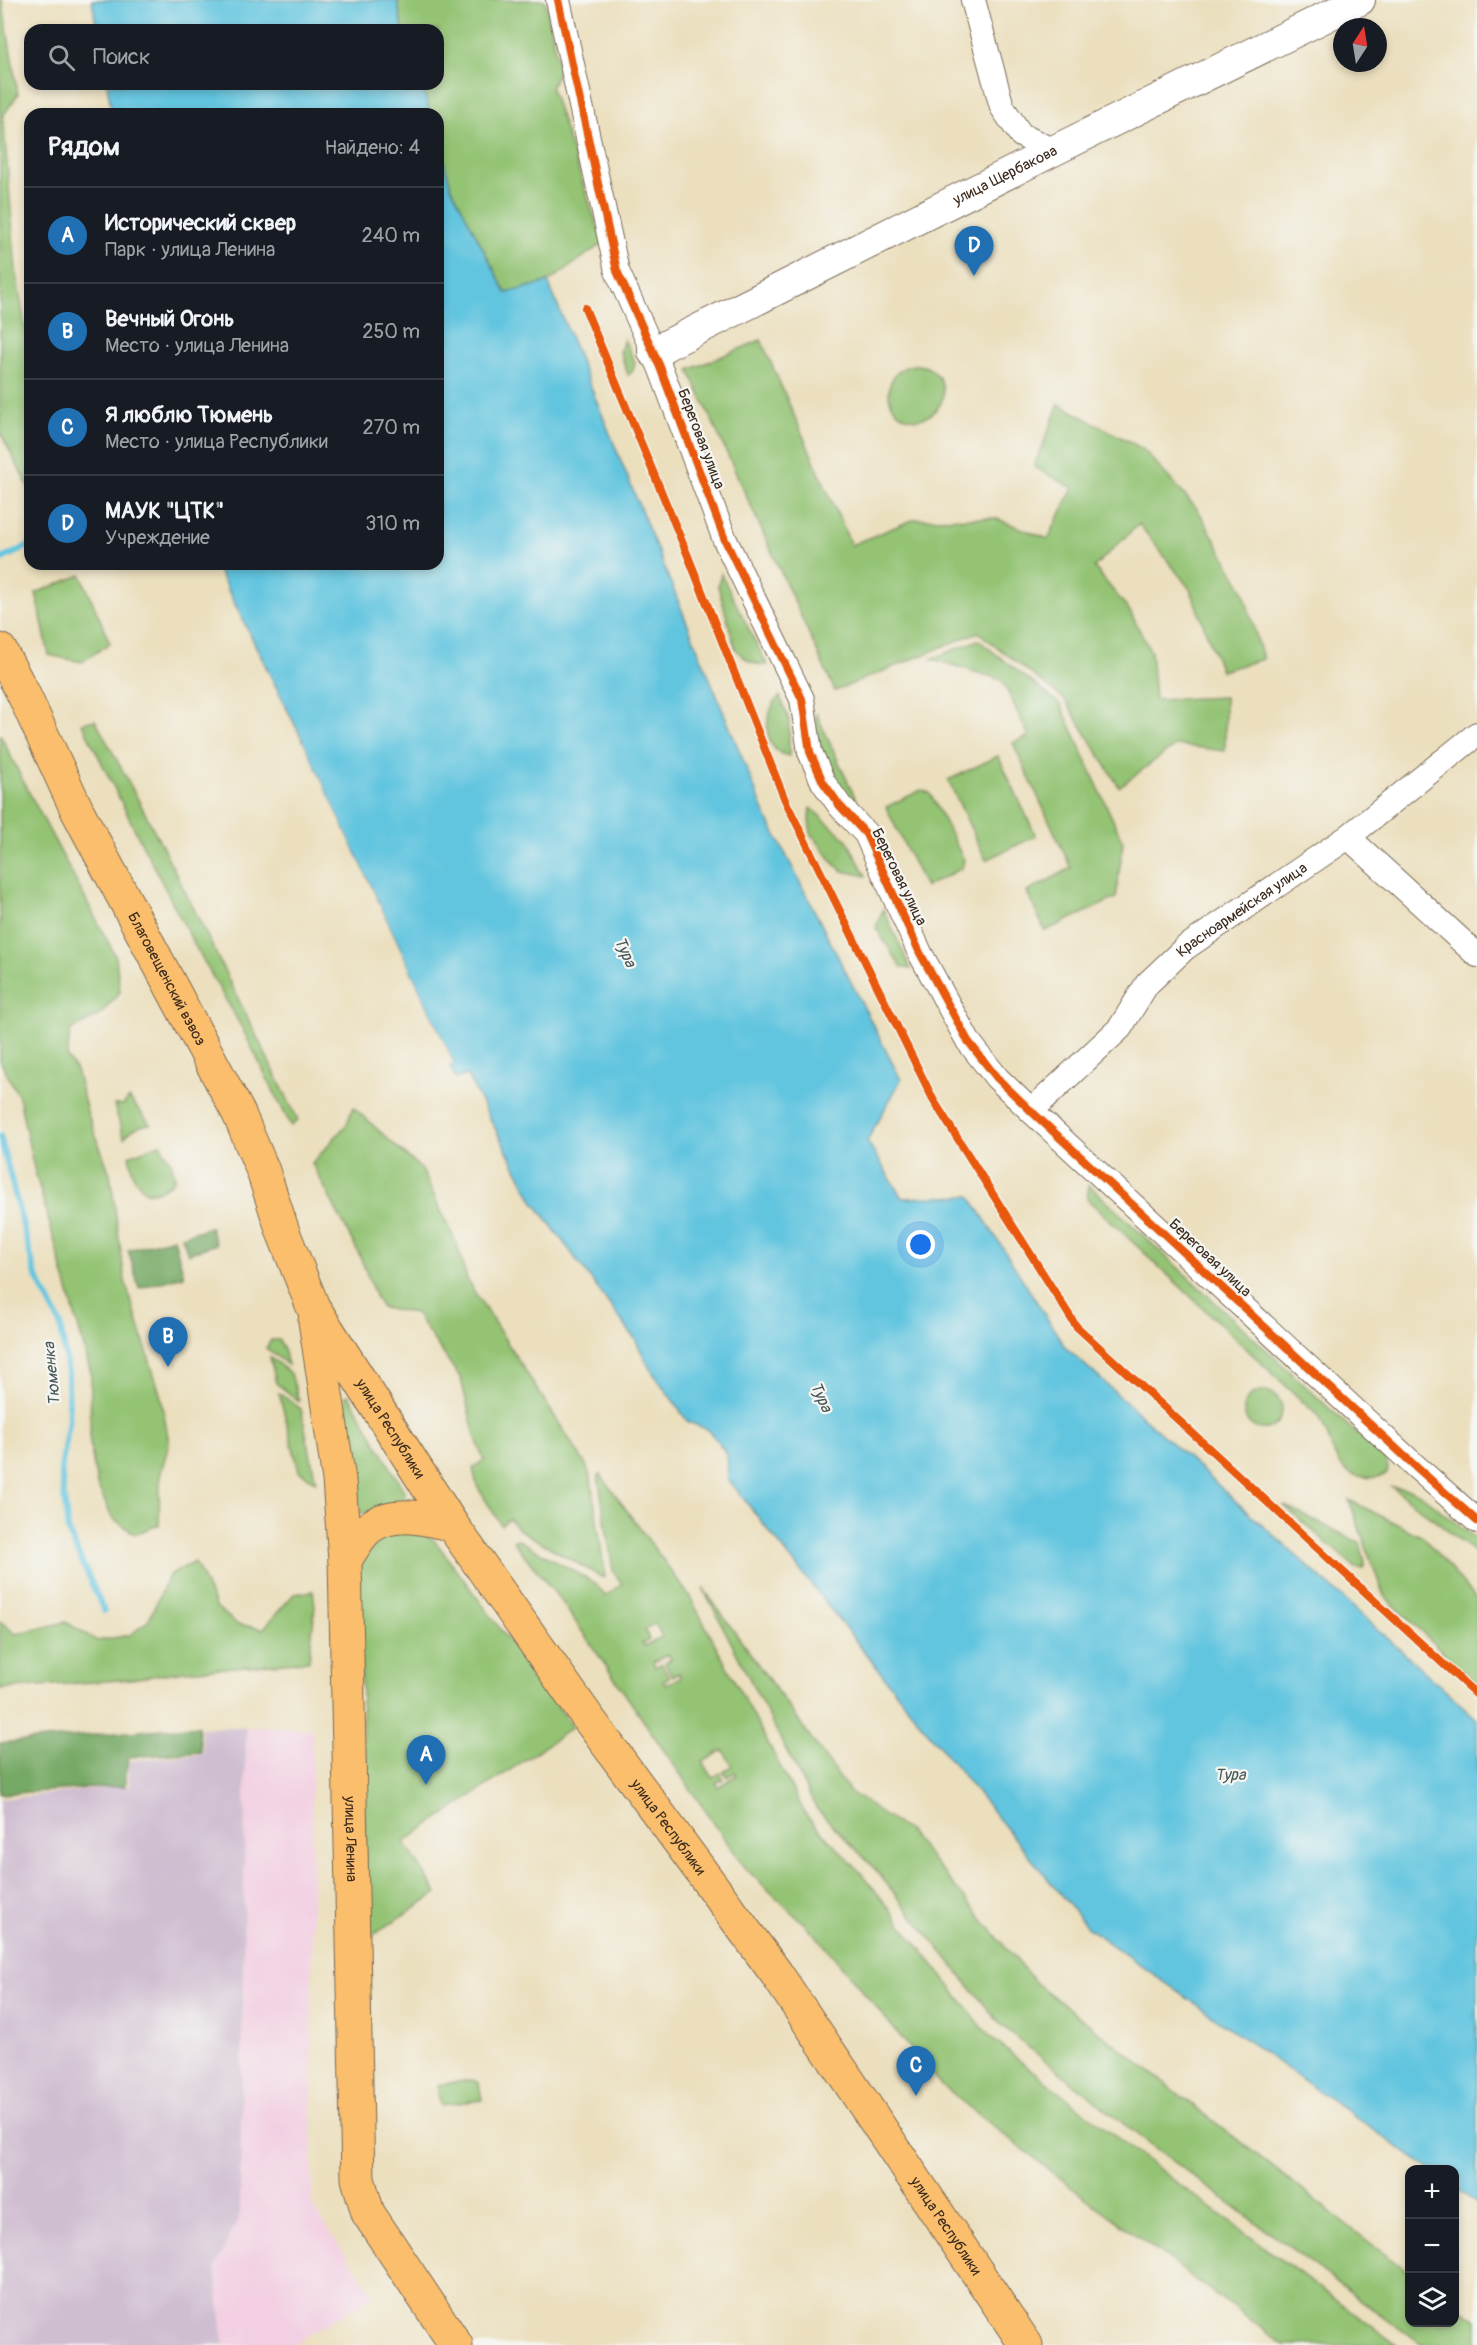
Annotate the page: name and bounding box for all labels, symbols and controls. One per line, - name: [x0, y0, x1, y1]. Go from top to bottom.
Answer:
- north arrow: [1333, 18, 1387, 72]
- search box: [24, 24, 444, 90]
- icon: search: [45, 41, 78, 74]
- text: Поиск: [93, 43, 150, 71]
- text: Рядом: [48, 131, 120, 163]
- text: Найдено: 4: [325, 135, 420, 160]
- street label: улица Щербакова: [949, 141, 1060, 210]
- text: Исторический сквер: [105, 209, 296, 237]
- text: A: [61, 223, 74, 248]
- text: 240 m: [361, 223, 420, 248]
- pin: D: [954, 226, 994, 276]
- text: Парк · улица Ленина: [105, 237, 275, 262]
- text: Вечный Огонь: [105, 305, 234, 333]
- text: B: [62, 319, 73, 344]
- text: 250 m: [362, 319, 420, 344]
- text: Место · улица Ленина: [105, 333, 289, 358]
- street label: Береговая улица: [673, 386, 729, 492]
- text: Я люблю Тюмень: [105, 401, 273, 429]
- text: C: [61, 415, 74, 440]
- text: 270 m: [362, 415, 420, 440]
- text: Место · улица Республики: [105, 429, 328, 454]
- text: МАУК "ЦТК": [105, 497, 224, 525]
- text: D: [61, 511, 74, 536]
- text: 310 m: [365, 511, 420, 536]
- text: Учреждение: [105, 525, 210, 550]
- street label: Береговая улица: [867, 825, 931, 929]
- street label: Красноармейская улица: [1172, 858, 1311, 961]
- street label: Благовещенский взвоз: [124, 909, 210, 1049]
- water label: Тура: [610, 934, 641, 972]
- street label: Береговая улица: [1165, 1215, 1255, 1301]
- your location: [906, 1230, 935, 1259]
- pin: B: [148, 1318, 188, 1367]
- water label: Тюменка: [39, 1340, 65, 1406]
- street label: улица Республики: [351, 1374, 430, 1482]
- water label: Тура: [806, 1379, 837, 1417]
- pin: A: [406, 1736, 446, 1785]
- water label: Тура: [1215, 1765, 1247, 1785]
- street label: улица Республики: [626, 1774, 710, 1879]
- street label: улица Ленина: [340, 1795, 361, 1882]
- pin: C: [896, 2046, 936, 2096]
- map controls: [1405, 2165, 1459, 2327]
- button: +: [1405, 2165, 1459, 2219]
- street label: улица Республики: [905, 2172, 986, 2279]
- button: −: [1405, 2219, 1459, 2273]
- button: layers: [1405, 2273, 1459, 2327]

